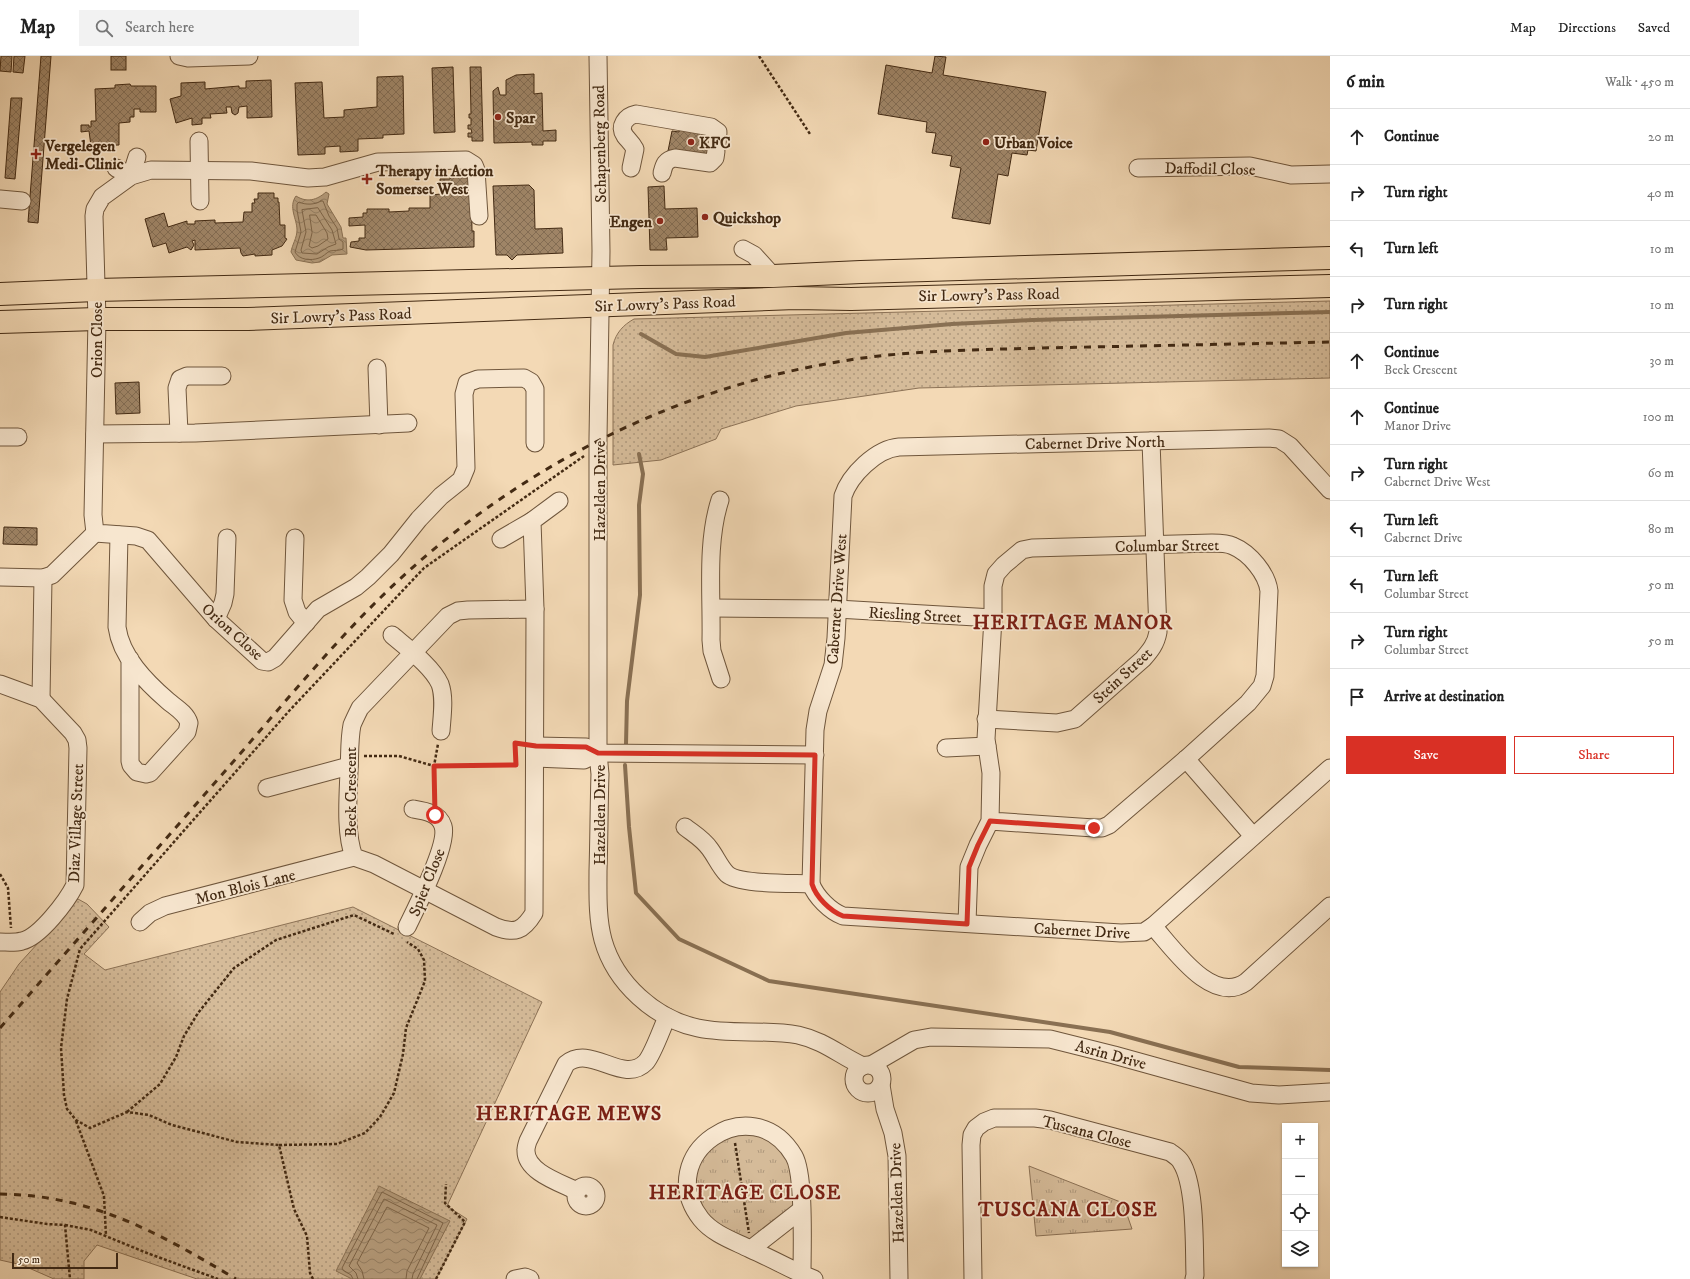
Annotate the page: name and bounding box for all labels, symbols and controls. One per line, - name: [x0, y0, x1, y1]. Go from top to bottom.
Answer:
- search box: [79, 10, 359, 46]
- text: Map: [20, 16, 55, 39]
- icon: search: [93, 17, 115, 39]
- text: Search here: [125, 18, 194, 37]
- text: Map: [1510, 19, 1536, 37]
- text: Directions: [1558, 19, 1616, 37]
- text: Saved: [1638, 19, 1670, 37]
- text: 6 min: [1346, 71, 1385, 93]
- text: Walk · 450 m: [1605, 74, 1674, 90]
- street label: Schapenberg Road: [589, 85, 611, 203]
- place label: Spar: [506, 108, 536, 128]
- marker: Spar: [493, 112, 503, 122]
- icon: ahead: [1346, 126, 1368, 148]
- text: Continue: [1384, 127, 1439, 146]
- text: 20 m: [1648, 129, 1674, 145]
- place label: KFC: [699, 133, 731, 153]
- place label: Urban Voice: [994, 133, 1073, 153]
- place label: Vergelegen Medi-Clinic: [44, 136, 124, 174]
- marker: KFC: [686, 137, 696, 147]
- marker: Urban Voice: [981, 137, 991, 147]
- marker: Vergelegen Medi-Clinic: [30, 148, 42, 160]
- street label: Daffodil Close: [1164, 158, 1256, 180]
- place label: Therapy in Action Somerset West: [375, 161, 494, 199]
- marker: Therapy in Action Somerset West: [361, 173, 373, 185]
- icon: right: [1346, 182, 1368, 204]
- text: Turn right: [1384, 183, 1447, 202]
- text: 40 m: [1647, 185, 1674, 201]
- place label: Quickshop: [713, 208, 781, 228]
- place label: Engen: [610, 212, 653, 232]
- marker: Quickshop: [700, 212, 710, 222]
- marker: Engen: [655, 216, 665, 226]
- icon: left: [1346, 238, 1368, 260]
- text: Turn left: [1384, 239, 1438, 258]
- text: 10 m: [1650, 241, 1674, 257]
- street label: Sir Lowry's Pass Road: [918, 284, 1060, 306]
- street label: Sir Lowry's Pass Road: [594, 292, 736, 316]
- icon: right: [1346, 294, 1368, 316]
- text: Turn right: [1384, 295, 1447, 314]
- text: 10 m: [1650, 297, 1674, 313]
- street label: Orion Close: [87, 302, 107, 378]
- street label: Sir Lowry's Pass Road: [270, 304, 412, 328]
- text: Continue: [1384, 343, 1439, 362]
- icon: ahead: [1346, 350, 1368, 372]
- text: 30 m: [1650, 353, 1674, 369]
- text: Beck Crescent: [1384, 362, 1457, 378]
- text: Continue: [1384, 399, 1439, 418]
- icon: ahead: [1346, 406, 1368, 428]
- text: 100 m: [1643, 409, 1674, 425]
- text: Manor Drive: [1384, 418, 1451, 434]
- street label: Cabernet Drive North: [1025, 432, 1166, 454]
- street label: Hazelden Drive: [590, 440, 610, 541]
- text: Turn right: [1384, 455, 1447, 474]
- icon: right: [1346, 462, 1368, 484]
- text: 60 m: [1648, 465, 1674, 481]
- text: Cabernet Drive West: [1384, 474, 1490, 490]
- text: Turn left: [1384, 511, 1438, 530]
- icon: left: [1346, 518, 1368, 540]
- text: 80 m: [1648, 521, 1674, 537]
- text: Cabernet Drive: [1384, 530, 1463, 546]
- street label: Cabernet Drive West: [822, 533, 852, 665]
- street label: Columbar Street: [1115, 535, 1219, 557]
- text: Turn left: [1384, 567, 1438, 586]
- icon: left: [1346, 574, 1368, 596]
- text: 50 m: [1648, 577, 1674, 593]
- text: Columbar Street: [1384, 586, 1469, 602]
- street label: Orion Close: [197, 599, 268, 665]
- street label: Riesling Street: [868, 603, 962, 627]
- district label: HERITAGE MANOR: [973, 611, 1173, 636]
- text: Turn right: [1384, 623, 1447, 642]
- icon: right: [1346, 630, 1368, 652]
- text: 50 m: [1648, 633, 1674, 649]
- text: Columbar Street: [1384, 642, 1469, 658]
- street label: Stein Street: [1089, 643, 1157, 708]
- icon: arrive: [1346, 686, 1368, 708]
- text: Arrive at destination: [1384, 687, 1504, 706]
- button: Save: [1346, 736, 1506, 774]
- button: Share: [1514, 736, 1674, 774]
- street label: Beck Crescent: [341, 747, 361, 837]
- street label: Diaz Village Street: [64, 763, 88, 883]
- street label: Hazelden Drive: [590, 764, 610, 865]
- route start: [426, 806, 444, 824]
- route end: [1085, 819, 1103, 837]
- street label: Spier Close: [404, 845, 450, 919]
- street label: Mon Blois Lane: [193, 865, 298, 909]
- street label: Cabernet Drive: [1033, 918, 1131, 944]
- street label: Asrin Drive: [1073, 1036, 1149, 1074]
- district label: HERITAGE MEWS: [476, 1102, 662, 1127]
- street label: Tuscana Close: [1040, 1111, 1134, 1153]
- map controls: [1282, 1123, 1318, 1267]
- button: +: [1282, 1123, 1318, 1159]
- street label: Hazelden Drive: [885, 1142, 909, 1244]
- button: −: [1282, 1159, 1318, 1195]
- district label: HERITAGE CLOSE: [649, 1181, 841, 1206]
- button: locate: [1282, 1195, 1318, 1231]
- district label: TUSCANA CLOSE: [977, 1198, 1158, 1223]
- button: layers: [1282, 1231, 1318, 1267]
- scale bar: [12, 1251, 118, 1270]
- text: 50 m: [18, 1253, 40, 1267]

